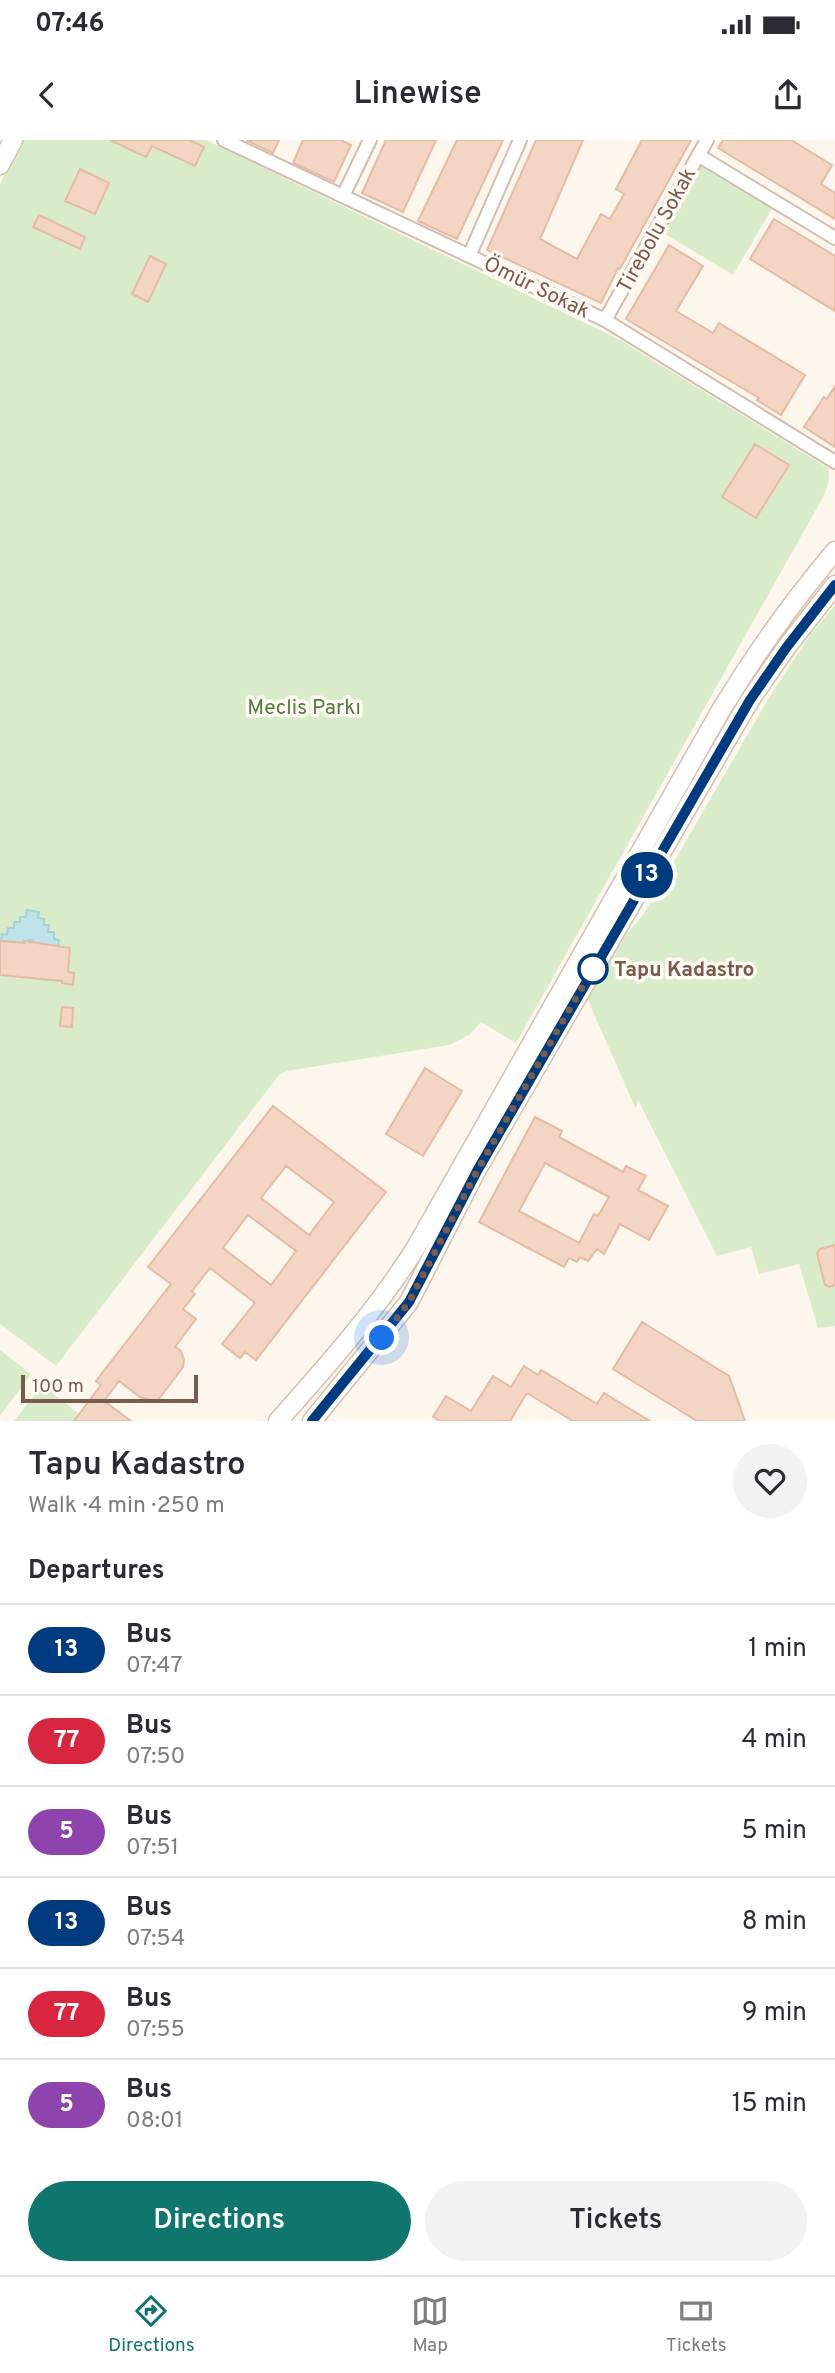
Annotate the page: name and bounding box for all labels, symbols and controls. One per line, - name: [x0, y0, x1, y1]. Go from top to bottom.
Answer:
- text: 07:46: [35, 8, 105, 41]
- text: Linewise: [353, 75, 482, 115]
- icon: back: [28, 76, 66, 114]
- icon: share: [769, 76, 807, 114]
- street label: Tirebolu Sokak: [612, 163, 703, 298]
- street label: Ömür Sokak: [479, 251, 594, 326]
- park label: Meclis Parkı: [247, 695, 361, 722]
- line badge: 13: [616, 852, 678, 898]
- text: 13: [635, 860, 659, 890]
- marker: Tapu Kadastro: [578, 954, 608, 984]
- place label: Tapu Kadastro: [614, 957, 754, 984]
- your location: [364, 1320, 399, 1355]
- scale bar: [21, 1372, 198, 1404]
- text: 100 m: [32, 1375, 84, 1399]
- button: heart: [733, 1444, 807, 1518]
- text: Tapu Kadastro: [28, 1445, 246, 1487]
- text: Walk · 4 min · 250 m: [28, 1492, 225, 1521]
- text: Departures: [28, 1555, 165, 1588]
- text: Bus: [126, 1619, 172, 1652]
- text: 1 min: [748, 1633, 807, 1666]
- text: 13: [55, 1635, 79, 1665]
- text: 07:47: [126, 1652, 182, 1681]
- text: Bus: [126, 1710, 172, 1743]
- text: 4 min: [741, 1724, 807, 1757]
- text: 77: [54, 1726, 79, 1756]
- text: 07:50: [126, 1743, 185, 1772]
- text: Bus: [126, 1801, 172, 1834]
- text: 5 min: [741, 1815, 807, 1848]
- text: 5: [59, 1817, 74, 1847]
- text: 07:51: [126, 1834, 179, 1863]
- text: Bus: [126, 1892, 172, 1925]
- text: 8 min: [742, 1906, 807, 1939]
- text: 13: [55, 1908, 79, 1938]
- text: 07:54: [126, 1925, 185, 1954]
- text: Bus: [126, 1983, 172, 2016]
- text: 9 min: [742, 1997, 807, 2030]
- text: 77: [54, 1999, 79, 2029]
- text: 07:55: [126, 2016, 185, 2045]
- text: Bus: [126, 2074, 172, 2107]
- text: 15 min: [732, 2088, 807, 2121]
- text: 5: [59, 2090, 74, 2120]
- text: 08:01: [126, 2107, 183, 2136]
- button: Directions: [28, 2181, 411, 2261]
- button: Tickets: [425, 2181, 807, 2261]
- tab: Directions: [108, 2292, 195, 2358]
- tab: Map: [411, 2292, 449, 2358]
- tab: Tickets: [666, 2292, 727, 2358]

